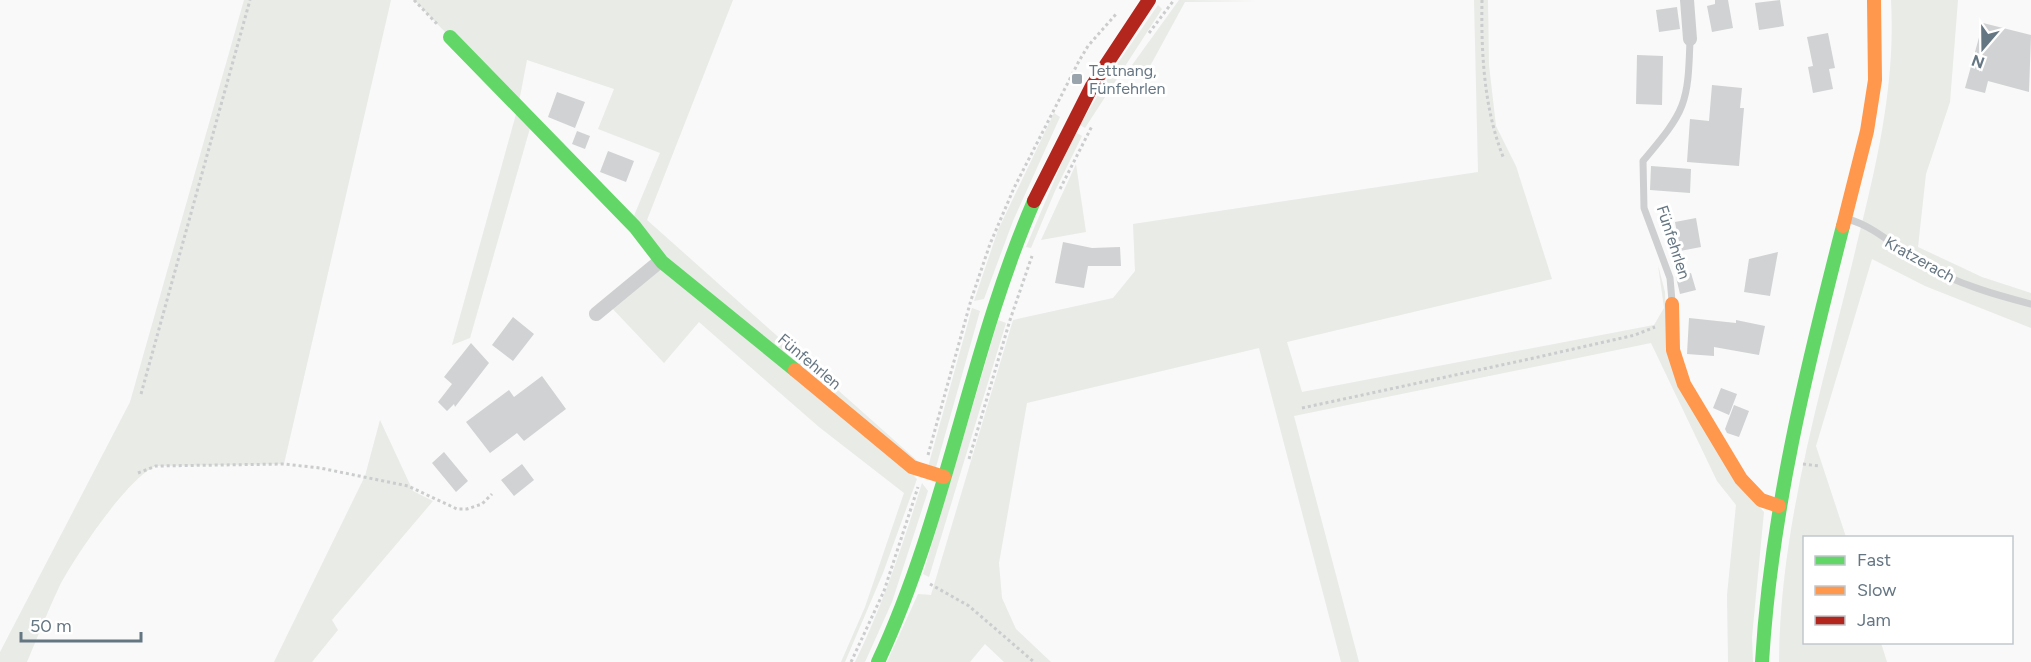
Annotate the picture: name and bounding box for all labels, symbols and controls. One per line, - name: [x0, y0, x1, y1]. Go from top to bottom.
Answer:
- north arrow: [1953, 18, 2013, 78]
- text: N: [1969, 51, 1987, 73]
- place label: Tettnang, Fünfehrlen: [1089, 61, 1166, 98]
- marker: Tettnang, Fünfehrlen: [1070, 72, 1084, 86]
- street label: Fünfehrlen: [1653, 203, 1694, 282]
- street label: Kratzerach: [1881, 232, 1958, 286]
- street label: Fünfehrlen: [774, 330, 845, 393]
- legend: [1803, 536, 2013, 644]
- text: Fast: [1857, 549, 1891, 571]
- text: Slow: [1857, 579, 1896, 601]
- scale bar: [21, 605, 141, 643]
- text: Jam: [1857, 609, 1891, 631]
- text: 50 m: [30, 615, 72, 637]

